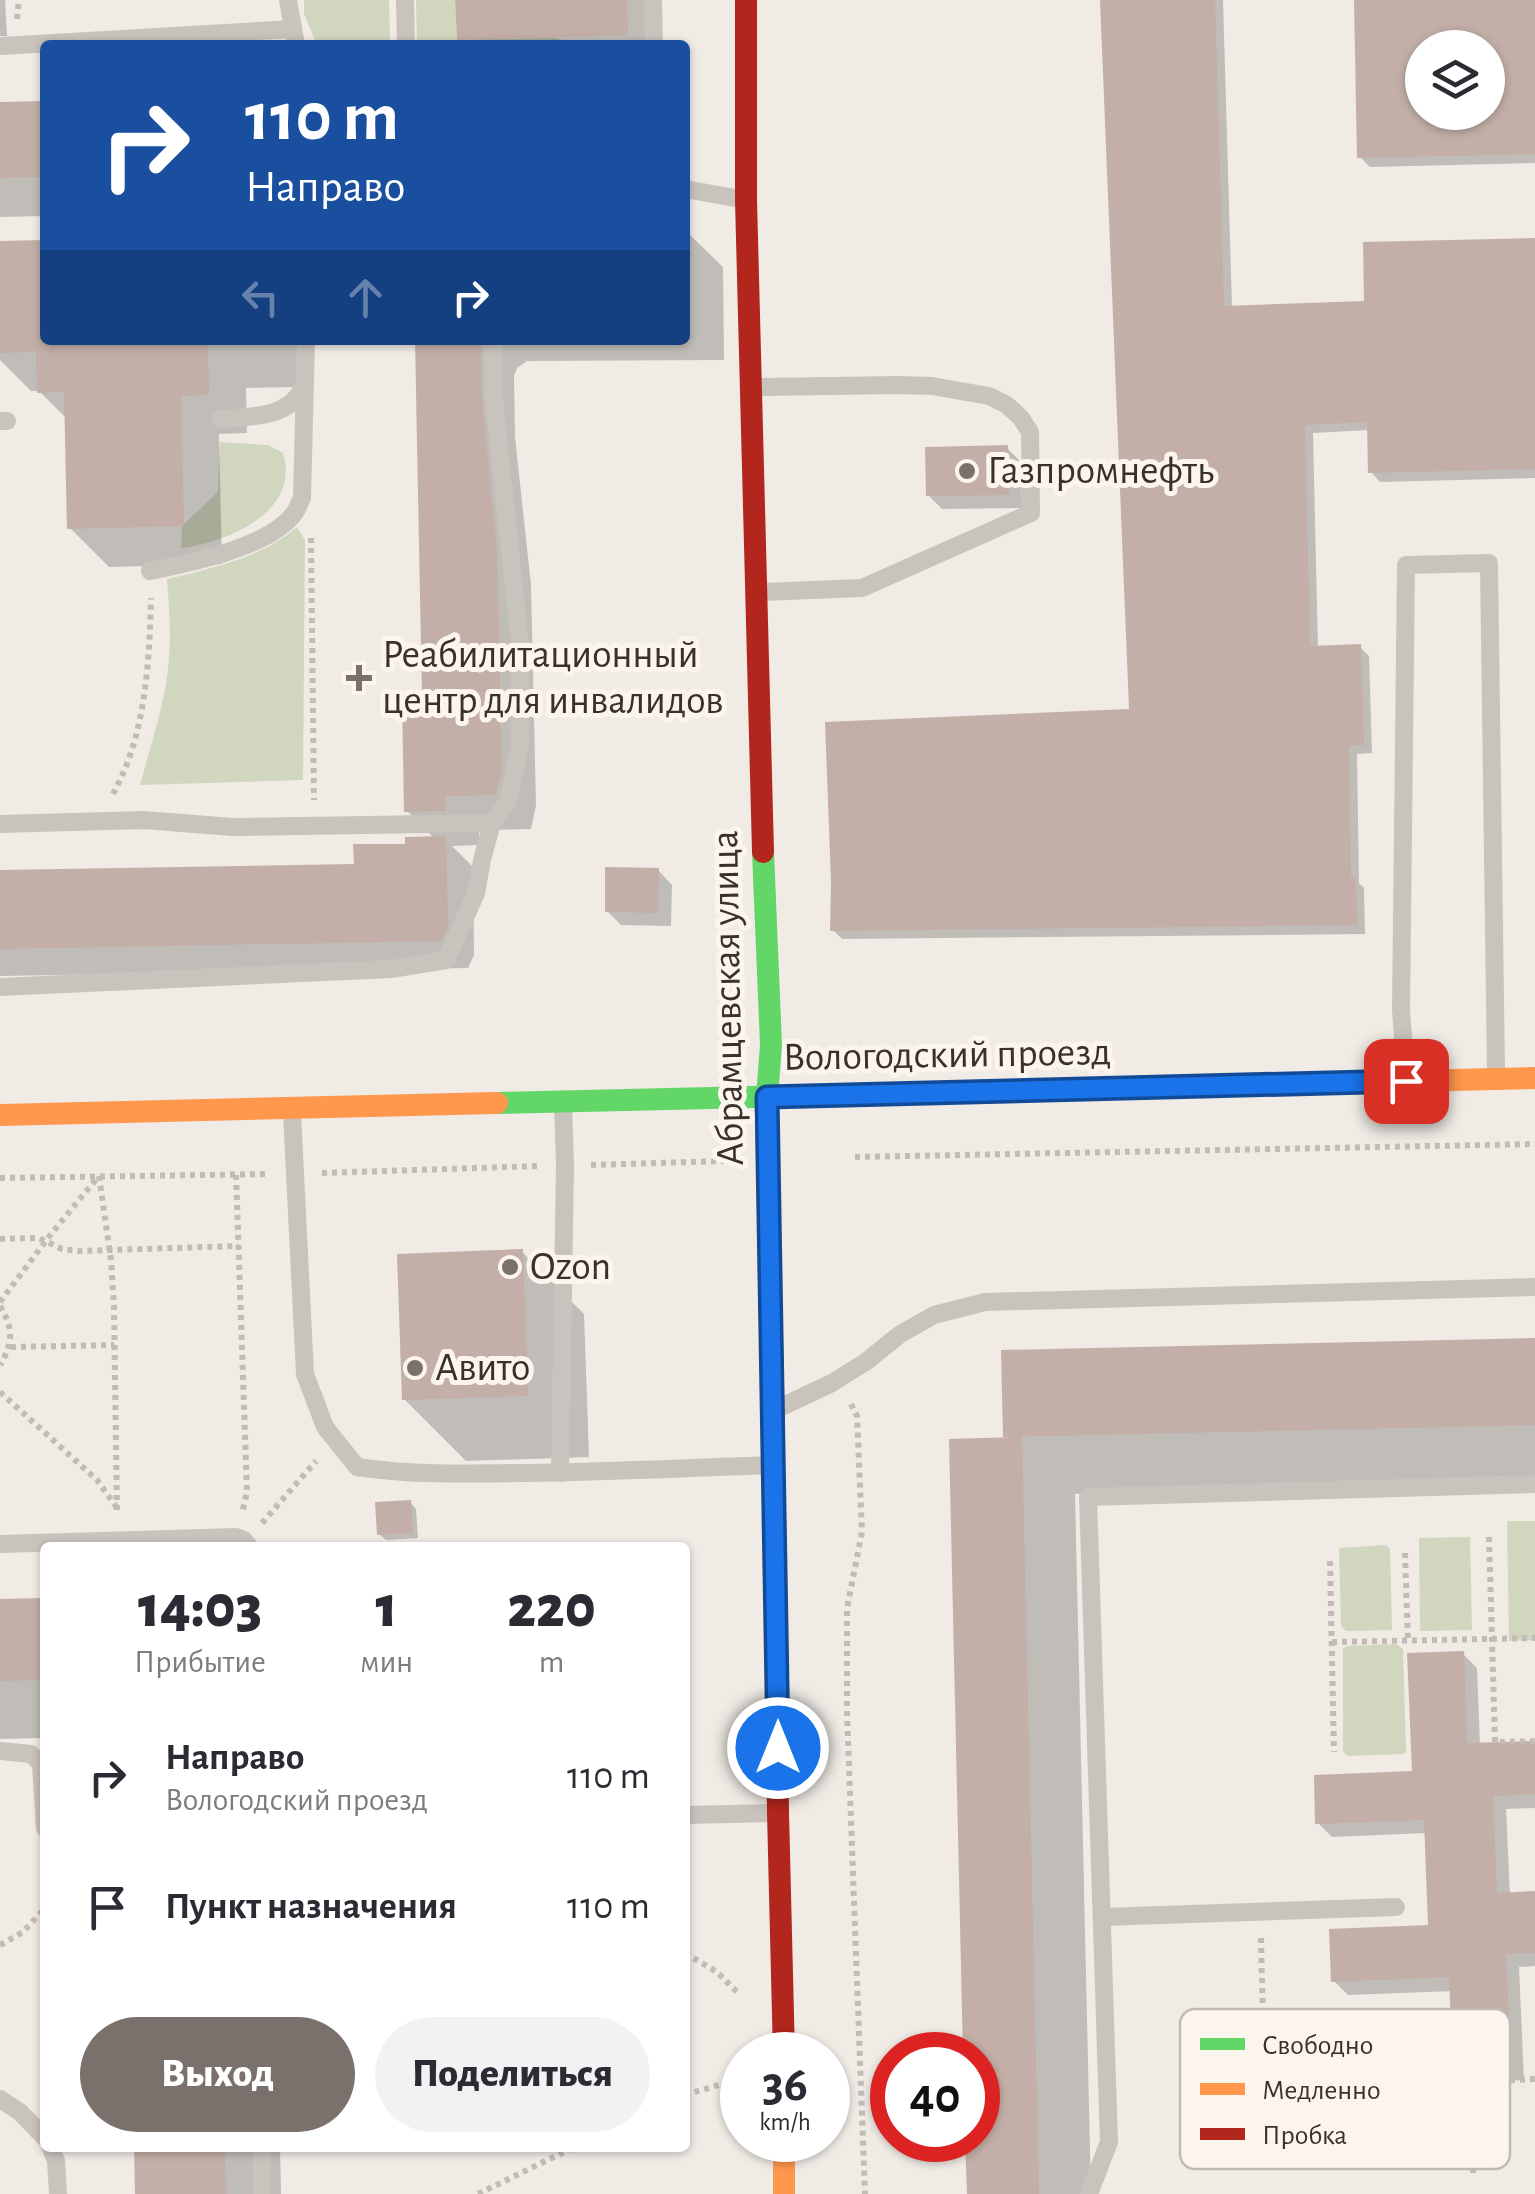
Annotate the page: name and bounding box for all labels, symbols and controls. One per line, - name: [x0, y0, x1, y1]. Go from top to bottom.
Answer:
- map controls: [1405, 30, 1505, 130]
- button: layers: [1405, 30, 1505, 130]
- icon: right: [80, 80, 210, 210]
- text: 110 m: [245, 83, 399, 153]
- text: Направо: [245, 165, 405, 210]
- icon: left: [233, 270, 288, 325]
- icon: ahead: [338, 270, 393, 325]
- icon: right: [443, 270, 498, 325]
- place label: Газпромнефть: [987, 451, 1214, 491]
- marker: Газпромнефть: [956, 460, 978, 482]
- place label: Реабилитационный центр для инвалидов: [382, 635, 724, 721]
- marker: Реабилитационный центр для инвалидов: [346, 665, 372, 691]
- street label: Абрамцевская улица: [705, 830, 751, 1166]
- street label: Вологодский проезд: [782, 1032, 1112, 1078]
- pin: [1364, 1039, 1449, 1124]
- icon: arrive: [1379, 1054, 1434, 1109]
- place label: Ozon: [530, 1247, 611, 1287]
- marker: Ozon: [499, 1256, 521, 1278]
- place label: Авито: [435, 1348, 530, 1388]
- marker: Авито: [404, 1357, 426, 1379]
- text: 14:03: [138, 1578, 262, 1638]
- text: 1: [376, 1578, 398, 1638]
- text: 220: [507, 1578, 596, 1638]
- text: Прибытие: [134, 1646, 266, 1678]
- text: мин: [360, 1646, 413, 1678]
- text: m: [539, 1646, 564, 1678]
- position arrow: [726, 1696, 830, 1800]
- text: Направо: [165, 1739, 304, 1777]
- icon: right: [80, 1750, 135, 1805]
- text: 110 m: [567, 1758, 650, 1796]
- text: Вологодский проезд: [165, 1784, 428, 1816]
- icon: arrive: [80, 1880, 135, 1935]
- text: Пункт назначения: [165, 1888, 457, 1926]
- text: 110 m: [567, 1888, 650, 1926]
- legend: [1180, 2009, 1510, 2169]
- button: Выход: [80, 2017, 355, 2132]
- button: Поделиться: [375, 2017, 650, 2132]
- speed limit sign: 40: [870, 2032, 1000, 2162]
- text: Свободно: [1262, 2032, 1373, 2060]
- text: 36: [762, 2060, 808, 2110]
- text: Медленно: [1262, 2077, 1381, 2105]
- text: km/h: [759, 2110, 811, 2135]
- text: Пробка: [1262, 2122, 1347, 2150]

